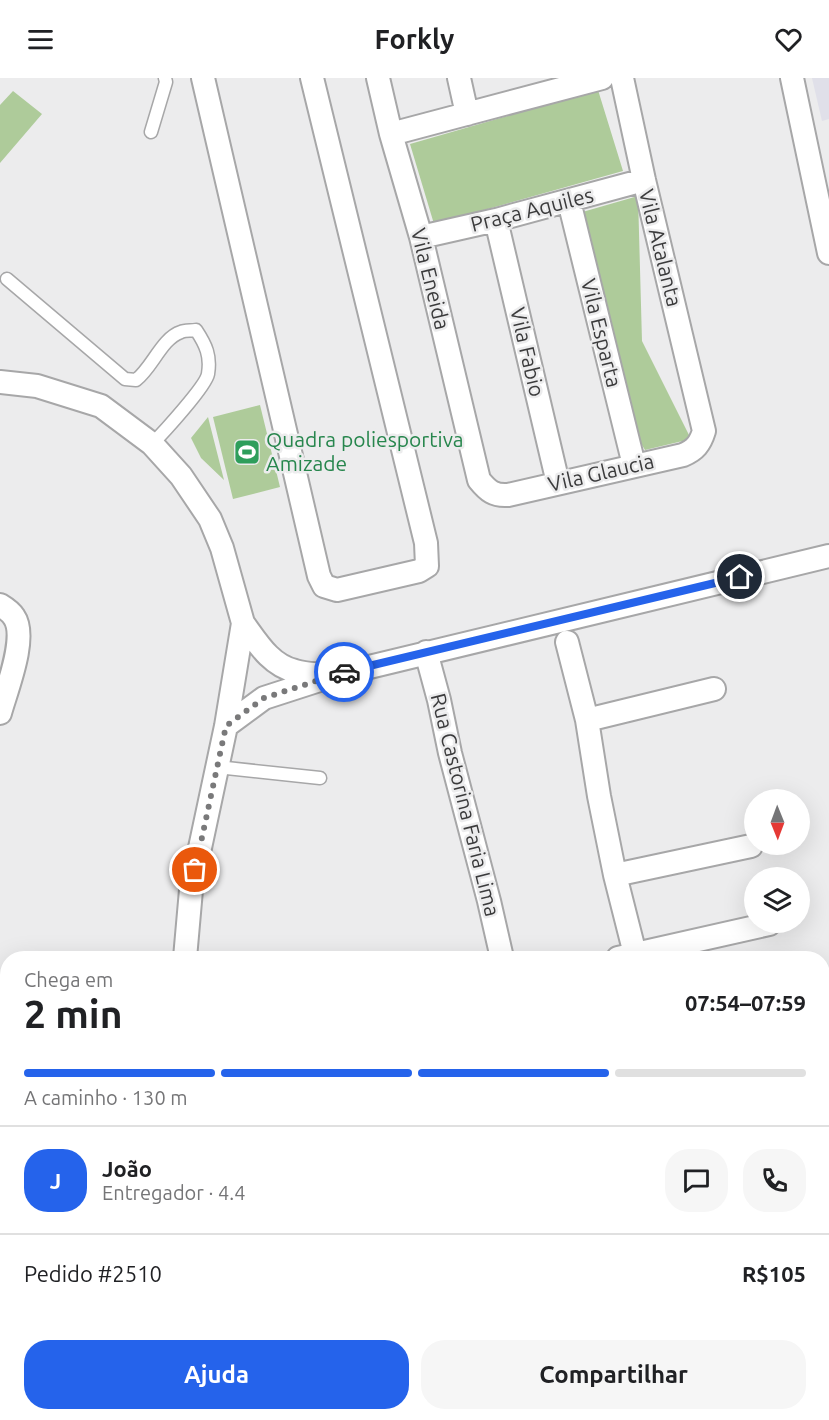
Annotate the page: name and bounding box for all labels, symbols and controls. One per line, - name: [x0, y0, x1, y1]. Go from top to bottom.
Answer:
- icon: menu: [24, 23, 57, 56]
- icon: heart: [772, 23, 805, 56]
- text: Forkly: [375, 24, 454, 54]
- street label: Praça Aquiles: [468, 182, 596, 236]
- street label: Vila Atalanta: [635, 187, 687, 309]
- street label: Vila Eneida: [407, 225, 455, 332]
- street label: Vila Esparta: [577, 276, 627, 390]
- street label: Vila Fabio: [506, 305, 550, 399]
- place label: Quadra poliesportiva Amizade: [266, 427, 464, 475]
- sports icon: Quadra poliesportiva Amizade: [232, 437, 262, 467]
- street label: Vila Glaucia: [545, 448, 656, 496]
- pin: [714, 551, 765, 602]
- icon: home: [723, 560, 756, 593]
- courier: [314, 642, 374, 702]
- icon: car: [328, 656, 361, 689]
- street label: Rua Castorina Faria Lima: [427, 691, 505, 919]
- north arrow: [744, 789, 810, 855]
- map controls: [744, 789, 810, 933]
- pin: [169, 844, 220, 895]
- icon: bag: [178, 853, 211, 886]
- button: layers: [744, 867, 810, 933]
- text: Chega em: [24, 968, 113, 991]
- text: 07:54–07:59: [685, 990, 806, 1015]
- text: 2 min: [24, 992, 123, 1035]
- text: A caminho · 130 m: [24, 1086, 188, 1109]
- button: chat: [665, 1149, 728, 1212]
- button: phone: [743, 1149, 806, 1212]
- text: João: [102, 1156, 152, 1181]
- text: J: [50, 1168, 61, 1193]
- text: Entregador · 4.4: [102, 1181, 245, 1204]
- text: Pedido #2510: [24, 1261, 162, 1286]
- text: R$105: [742, 1261, 806, 1286]
- button: Ajuda: [24, 1340, 409, 1409]
- button: Compartilhar: [421, 1340, 806, 1409]

